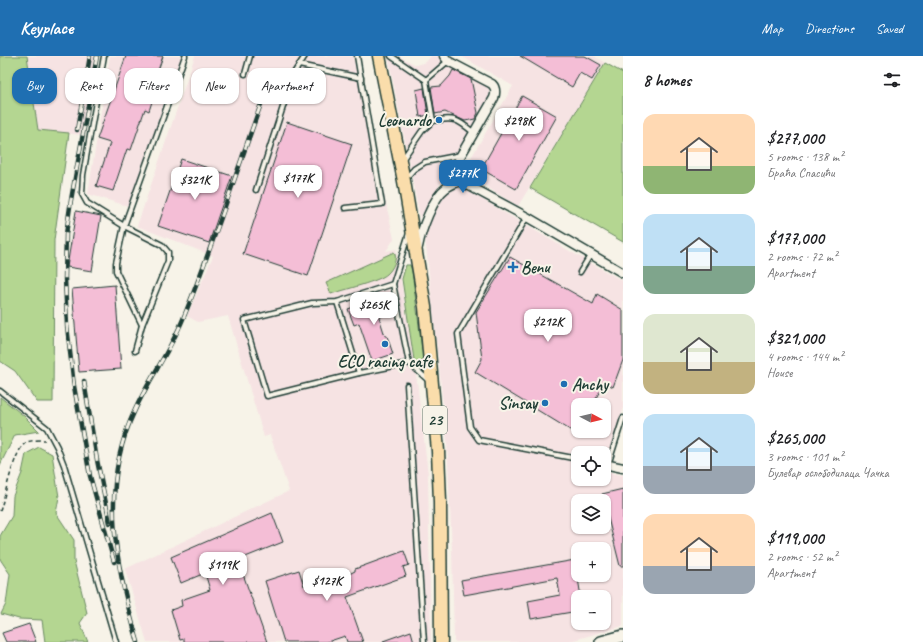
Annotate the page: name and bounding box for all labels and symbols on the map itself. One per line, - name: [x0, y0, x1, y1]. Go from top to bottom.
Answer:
- pin: $298K: [491, 108, 547, 142]
- place label: Leonardo: [378, 110, 433, 131]
- marker: Leonardo: [434, 115, 444, 125]
- pin: $277K: [435, 160, 491, 194]
- pin: $177K: [270, 165, 326, 199]
- pin: $321K: [167, 167, 223, 201]
- place label: Benu: [521, 257, 551, 278]
- marker: Benu: [508, 262, 518, 272]
- pin: $265K: [346, 292, 402, 326]
- pin: $212K: [520, 309, 576, 343]
- marker: ECO racing cafe: [380, 339, 390, 349]
- place label: ECO racing cafe: [338, 351, 435, 372]
- place label: Anchy: [572, 374, 610, 395]
- marker: Anchy: [559, 379, 569, 389]
- place label: Sinsay: [498, 393, 539, 414]
- marker: Sinsay: [540, 398, 550, 408]
- north arrow: [571, 398, 611, 438]
- road number: 23: [423, 406, 447, 434]
- pin: $119K: [195, 552, 251, 586]
- pin: $127K: [299, 568, 355, 602]

